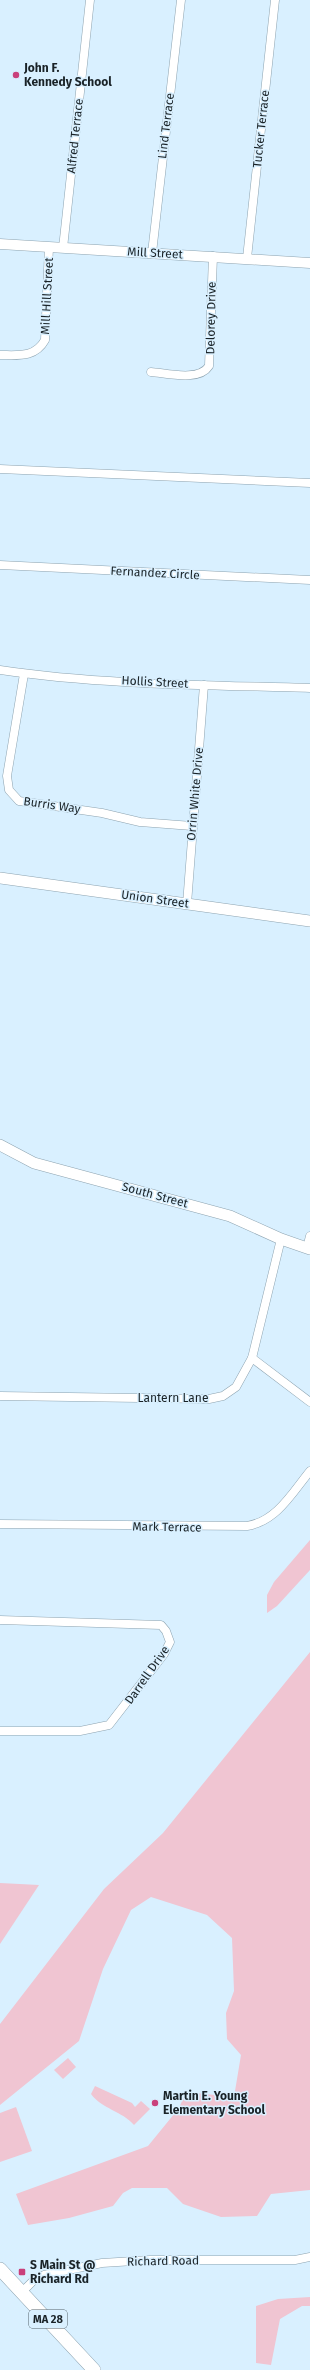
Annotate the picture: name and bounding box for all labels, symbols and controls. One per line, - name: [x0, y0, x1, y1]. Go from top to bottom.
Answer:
- place label: John F. Kennedy School: [23, 61, 112, 89]
- marker: John F. Kennedy School: [11, 70, 21, 80]
- street label: Tucker Terrace: [250, 89, 272, 169]
- street label: Lind Terrace: [155, 92, 177, 160]
- street label: Alfred Terrace: [64, 98, 86, 174]
- street label: Mill Street: [127, 245, 184, 261]
- street label: Mill Hill Street: [38, 256, 56, 335]
- street label: Delorey Drive: [203, 282, 219, 354]
- street label: Fernandez Circle: [110, 564, 200, 582]
- street label: Hollis Street: [121, 673, 189, 691]
- street label: Orrin White Drive: [184, 747, 206, 841]
- street label: Burris Way: [23, 794, 82, 816]
- street label: Union Street: [120, 887, 190, 911]
- street label: South Street: [121, 1179, 190, 1211]
- street label: Lantern Lane: [138, 1391, 208, 1405]
- street label: Mark Terrace: [132, 1519, 202, 1535]
- street label: Darrell Drive: [122, 1643, 172, 1707]
- place label: Martin E. Young Elementary School: [163, 2089, 266, 2117]
- marker: Martin E. Young Elementary School: [150, 2098, 160, 2108]
- street label: Richard Road: [127, 2253, 199, 2269]
- place label: S Main St @ Richard Rd: [30, 2258, 95, 2286]
- marker: S Main St @ Richard Rd: [17, 2267, 27, 2277]
- road number: MA 28: [29, 2310, 67, 2328]

